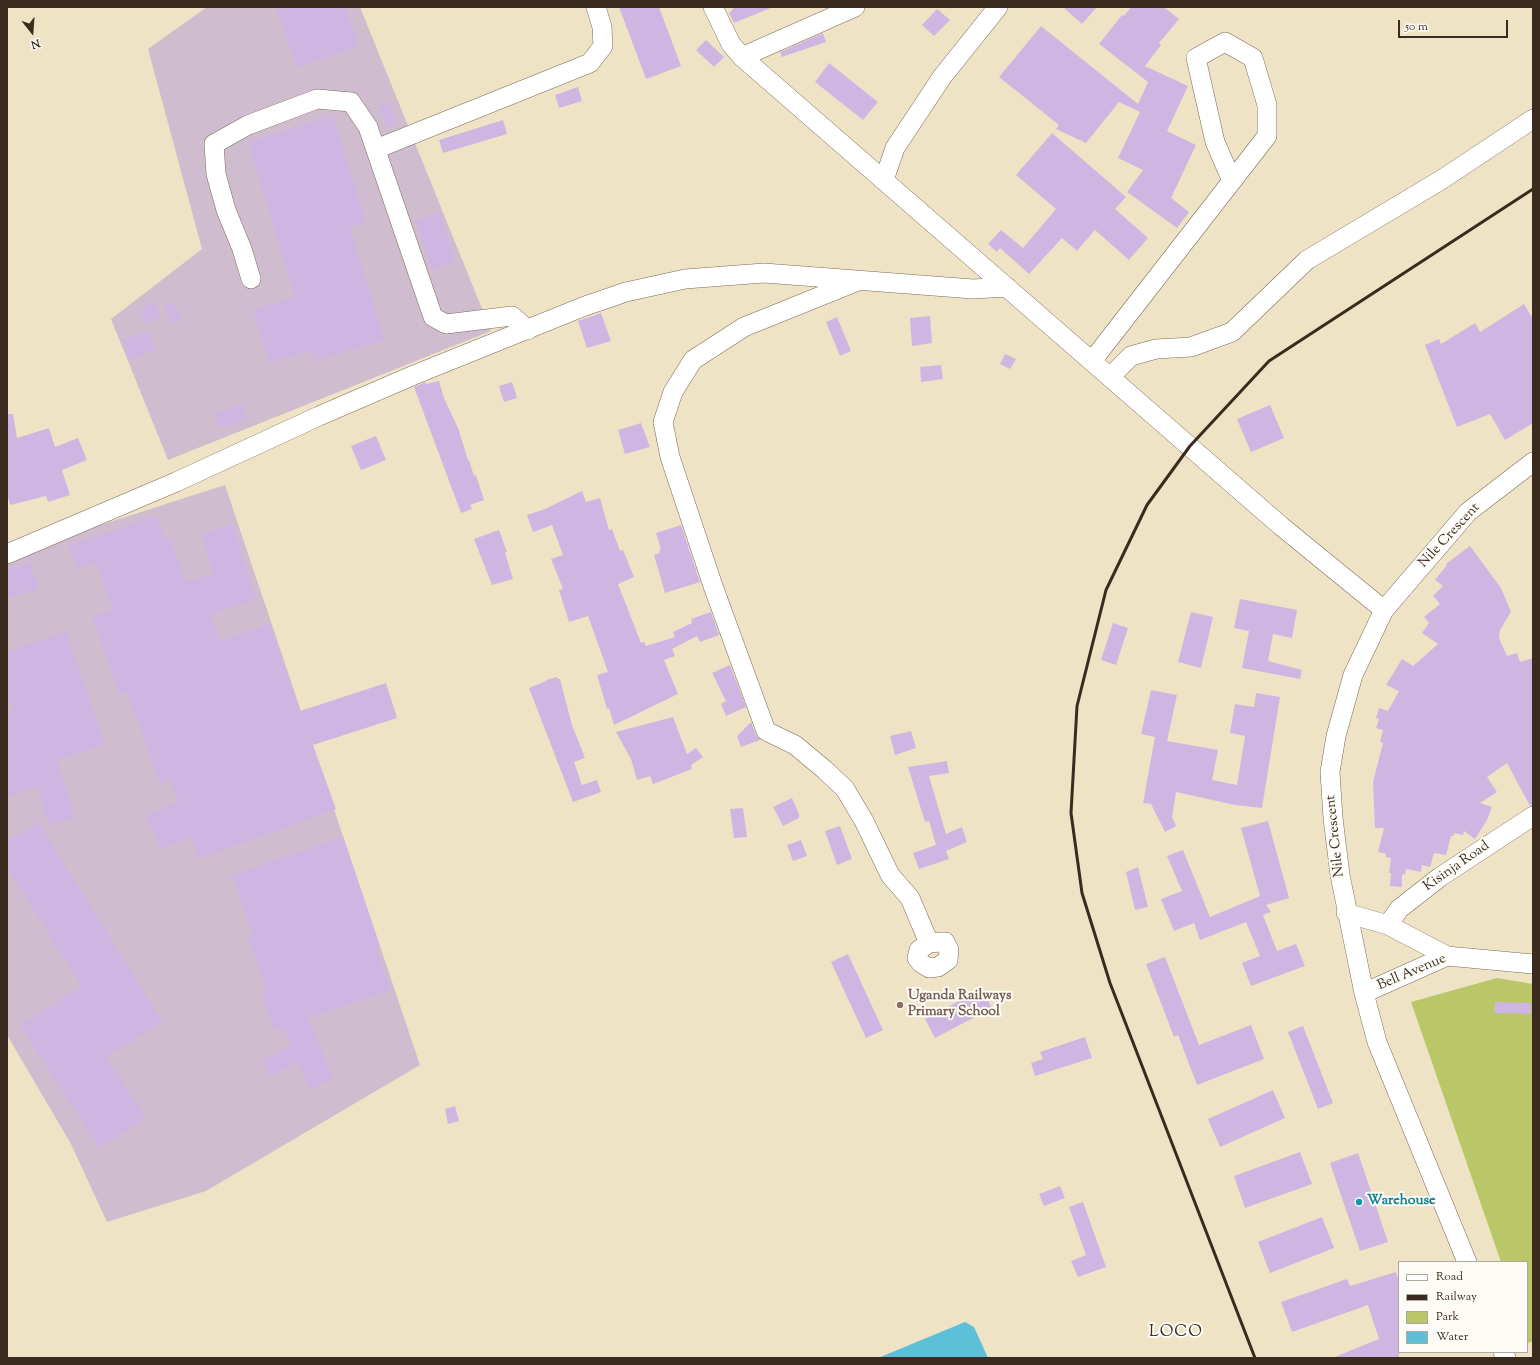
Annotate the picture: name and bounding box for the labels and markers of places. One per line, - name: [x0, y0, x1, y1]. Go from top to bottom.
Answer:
- place label: Uganda Railways Primary School: [908, 989, 1011, 1022]
- marker: Uganda Railways Primary School: [895, 1000, 905, 1010]
- place label: Warehouse: [1367, 1194, 1436, 1210]
- marker: Warehouse: [1354, 1197, 1364, 1207]

